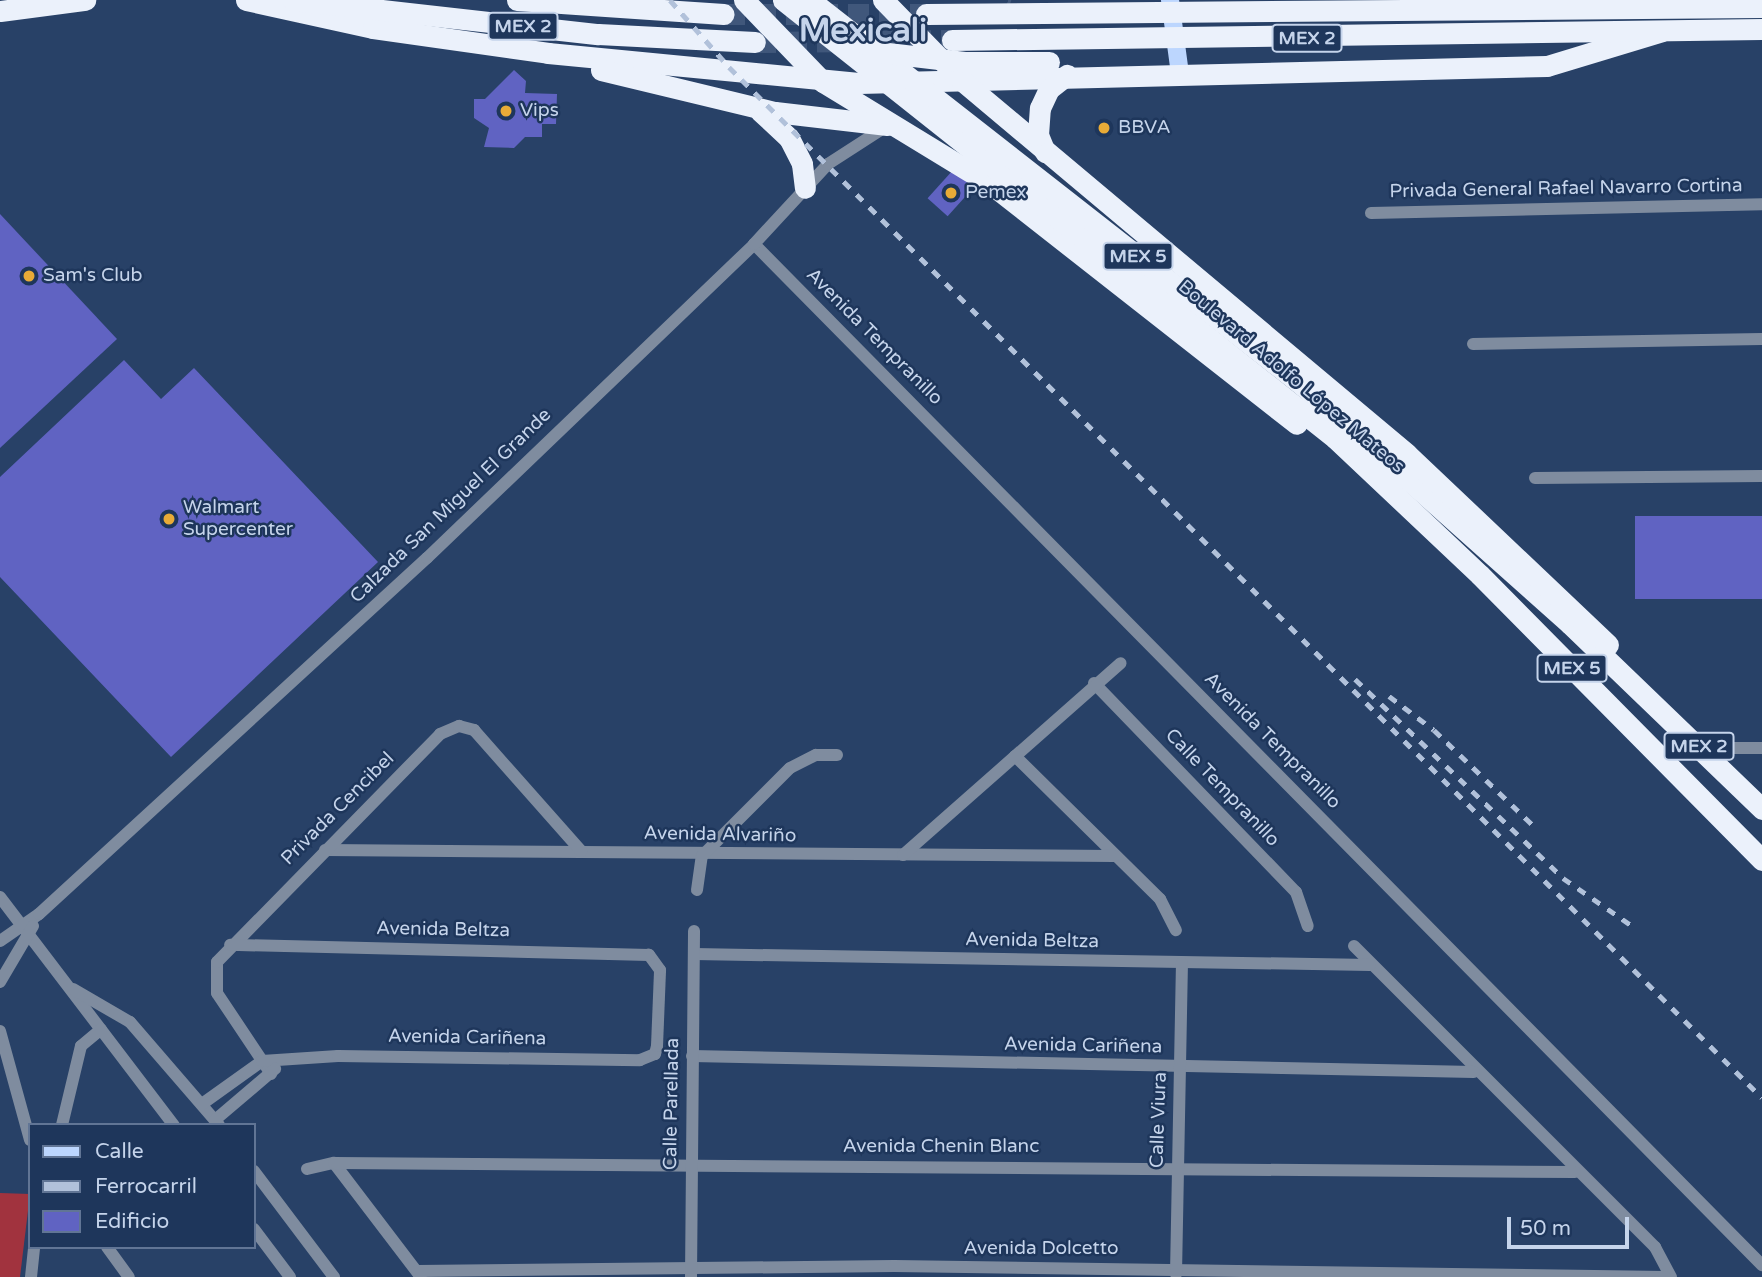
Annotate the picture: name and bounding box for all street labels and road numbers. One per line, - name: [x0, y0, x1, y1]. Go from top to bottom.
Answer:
- road number: MEX 2: [486, 12, 560, 41]
- road number: MEX 2: [1270, 24, 1344, 52]
- street label: Privada General Rafael Navarro Cortina: [1389, 175, 1743, 203]
- road number: MEX 5: [1101, 242, 1175, 270]
- street label: Avenida Tempranillo: [801, 264, 947, 410]
- street label: Boulevard Adolfo López Mateos: [1173, 276, 1409, 478]
- street label: Calzada San Miguel El Grande: [346, 404, 556, 608]
- road number: MEX 5: [1535, 654, 1609, 682]
- street label: Avenida Tempranillo: [1199, 668, 1345, 814]
- street label: Calle Tempranillo: [1160, 724, 1284, 852]
- road number: MEX 2: [1662, 732, 1736, 760]
- street label: Privada Cencibel: [277, 748, 399, 870]
- street label: Avenida Alvariño: [643, 822, 797, 848]
- street label: Avenida Beltza: [376, 917, 510, 943]
- street label: Avenida Beltza: [965, 928, 1099, 954]
- street label: Avenida Cariñena: [388, 1025, 546, 1051]
- street label: Avenida Cariñena: [1004, 1033, 1162, 1059]
- street label: Calle Parellada: [659, 1038, 685, 1170]
- street label: Calle Viura: [1146, 1071, 1172, 1169]
- street label: Avenida Chenin Blanc: [843, 1136, 1039, 1158]
- street label: Avenida Dolcetto: [963, 1238, 1119, 1260]

